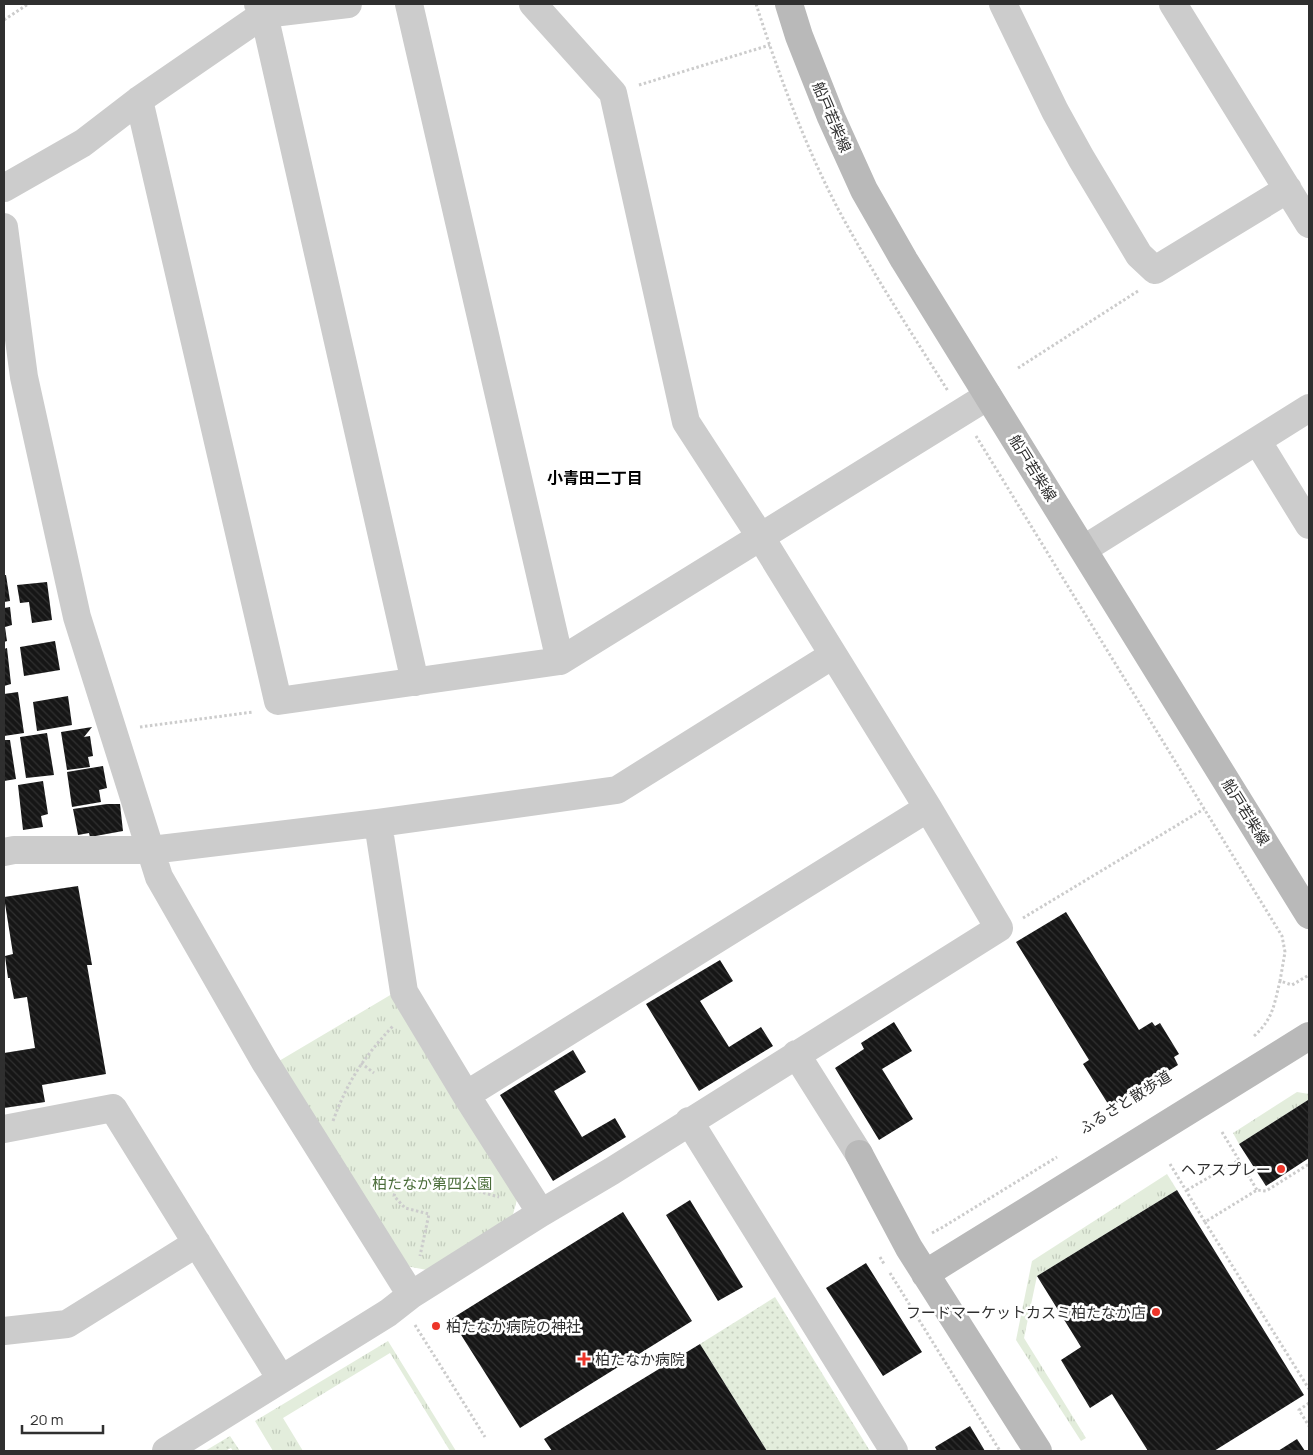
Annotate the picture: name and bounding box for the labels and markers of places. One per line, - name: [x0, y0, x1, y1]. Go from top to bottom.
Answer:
- place label: ヘアスプレー: [1181, 1159, 1271, 1180]
- marker: ヘアスプレー: [1275, 1163, 1287, 1175]
- place label: フードマーケットカスミ柏たなか店: [906, 1302, 1146, 1323]
- marker: フードマーケットカスミ柏たなか店: [1150, 1306, 1162, 1318]
- place label: 柏たなか病院の神社: [446, 1316, 581, 1337]
- marker: 柏たなか病院の神社: [430, 1320, 442, 1332]
- place label: 柏たなか病院: [595, 1349, 685, 1370]
- marker: 柏たなか病院: [577, 1352, 591, 1366]

